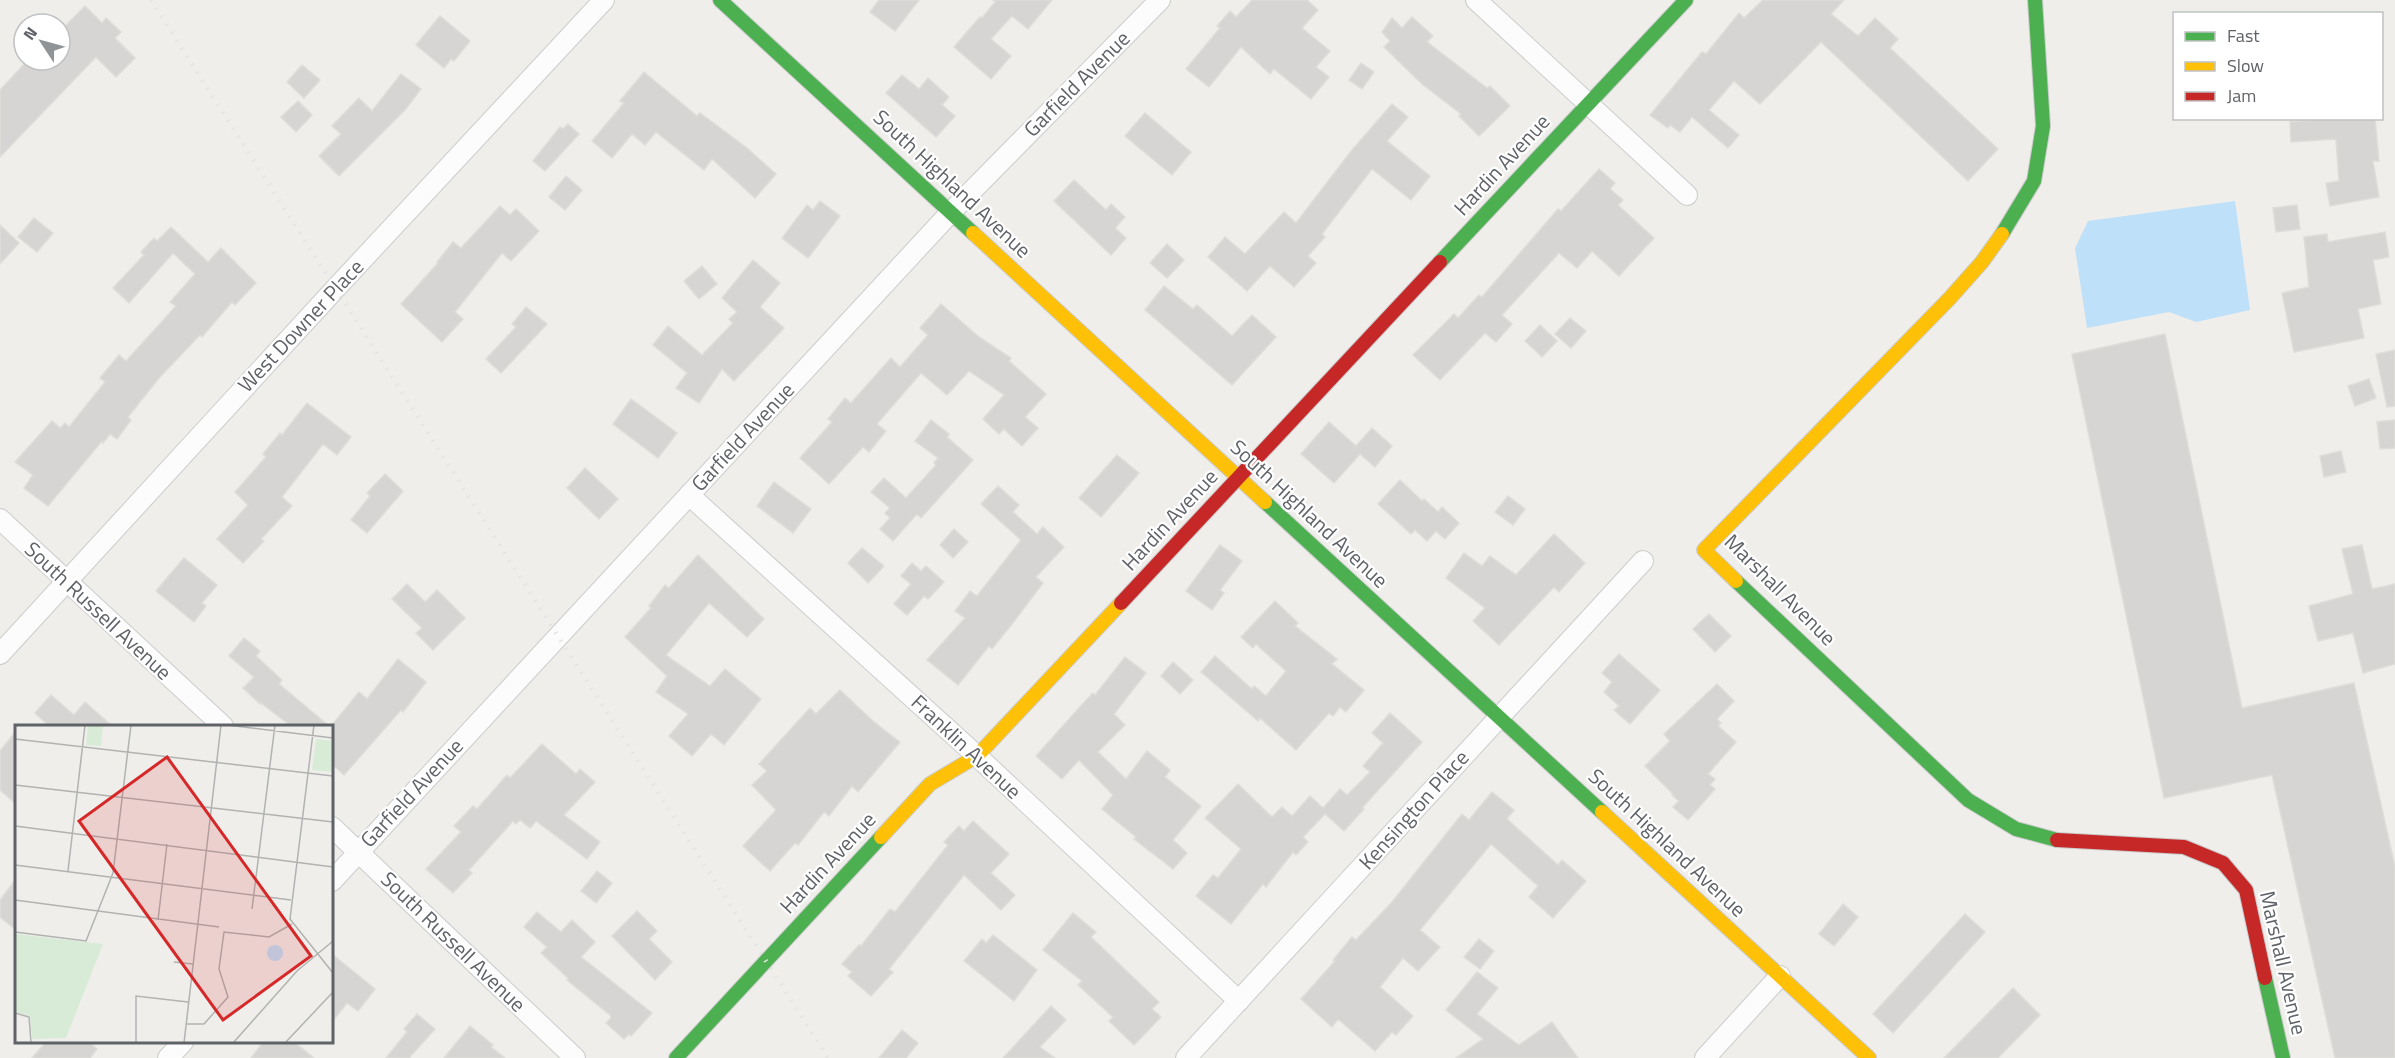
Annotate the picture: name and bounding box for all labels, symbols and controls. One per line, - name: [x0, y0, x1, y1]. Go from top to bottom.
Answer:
- north arrow: [12, 12, 72, 72]
- legend: [2173, 12, 2383, 120]
- text: N: [17, 22, 43, 45]
- text: Fast: [2227, 22, 2260, 49]
- street label: Garfield Avenue: [1016, 23, 1137, 144]
- text: Slow: [2227, 52, 2264, 79]
- text: Jam: [2227, 82, 2256, 109]
- street label: South Highland Avenue: [867, 101, 1039, 265]
- street label: Hardin Avenue: [1446, 106, 1557, 222]
- street label: West Downer Place: [230, 251, 371, 399]
- street label: Garfield Avenue: [683, 375, 801, 498]
- street label: South Highland Avenue: [1224, 431, 1396, 595]
- street label: Hardin Avenue: [1114, 461, 1225, 577]
- street label: Marshall Avenue: [1717, 526, 1844, 653]
- street label: South Russell Avenue: [18, 533, 179, 687]
- street label: Franklin Avenue: [904, 687, 1029, 806]
- inset map: [15, 725, 333, 1043]
- street label: Garfield Avenue: [352, 731, 470, 854]
- street label: Kensington Place: [1351, 742, 1476, 876]
- street label: South Highland Avenue: [1582, 760, 1754, 924]
- street label: Hardin Avenue: [772, 804, 883, 920]
- street label: South Russell Avenue: [374, 863, 534, 1019]
- street label: Marshall Avenue: [2252, 888, 2316, 1038]

